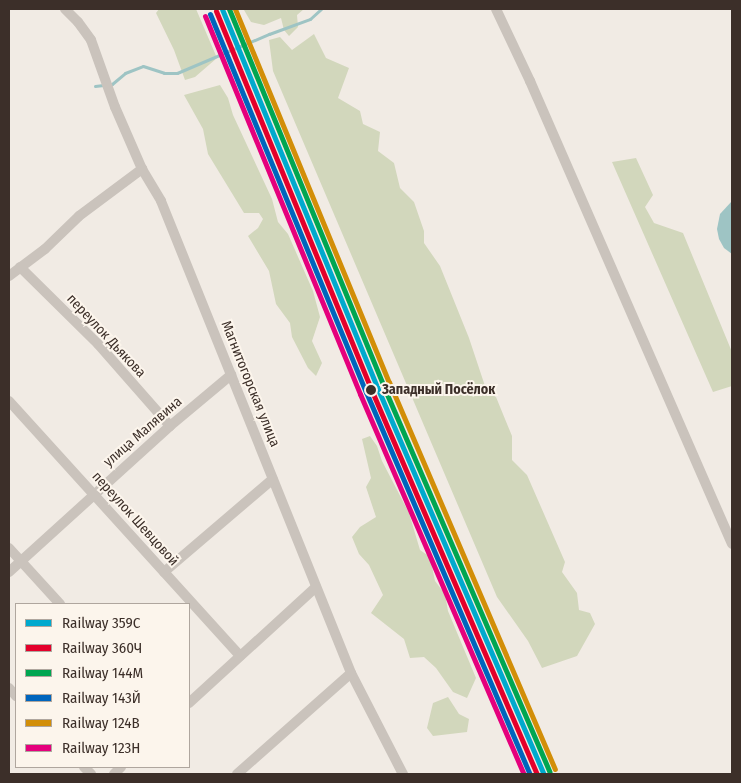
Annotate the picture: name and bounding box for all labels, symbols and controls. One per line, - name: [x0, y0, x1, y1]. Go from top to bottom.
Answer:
- street label: переулок Дьякова: [63, 291, 149, 381]
- street label: Магнитогорская улица: [217, 319, 283, 449]
- place label: Западный Посёлок: [382, 382, 495, 398]
- marker: Западный Посёлок: [364, 383, 378, 397]
- street label: улица Малявина: [100, 393, 186, 471]
- street label: переулок Шевцовой: [88, 468, 182, 570]
- legend: [15, 603, 190, 768]
- text: Railway 359С: [62, 614, 140, 632]
- text: Railway 360Ч: [62, 639, 142, 657]
- text: Railway 144М: [62, 664, 143, 682]
- text: Railway 143Й: [62, 689, 141, 707]
- text: Railway 124В: [62, 714, 140, 732]
- text: Railway 123Н: [62, 739, 140, 757]

